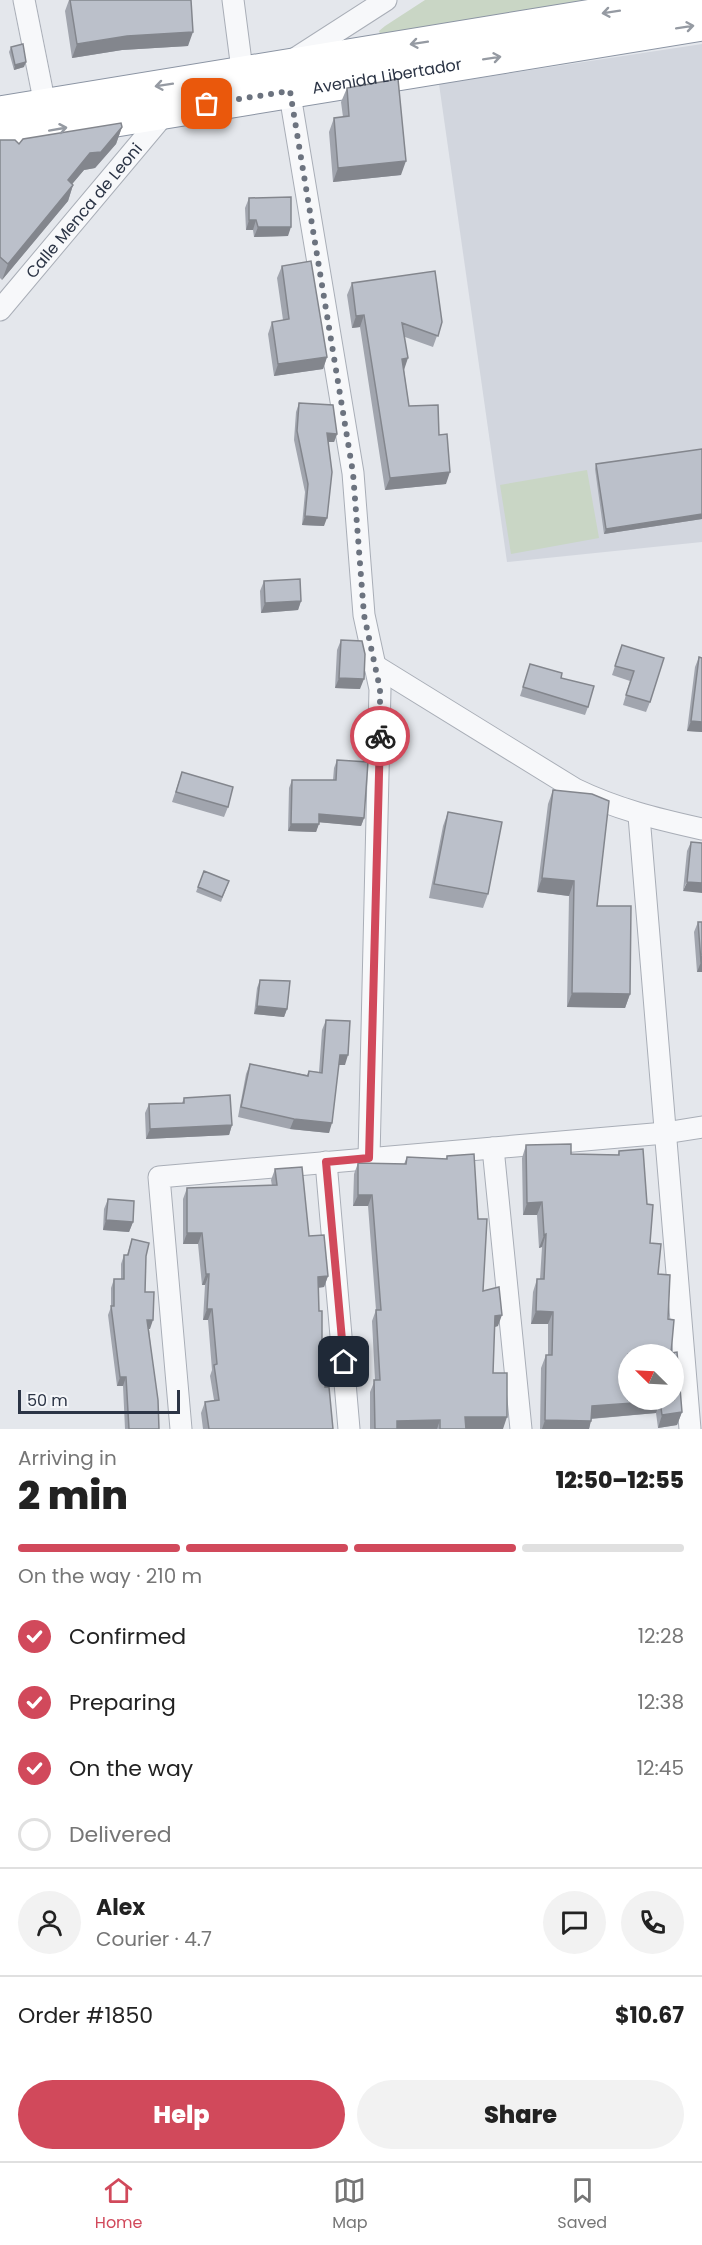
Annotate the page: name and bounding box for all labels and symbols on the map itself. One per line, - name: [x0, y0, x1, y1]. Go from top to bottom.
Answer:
- one-way arrow: [602, 7, 621, 18]
- one-way arrow: [675, 21, 694, 32]
- one-way arrow: [409, 38, 429, 49]
- street label: Avenida Libertador: [310, 52, 463, 99]
- one-way arrow: [482, 52, 502, 63]
- pin: [181, 78, 232, 129]
- one-way arrow: [155, 79, 174, 90]
- one-way arrow: [47, 123, 67, 134]
- street label: Calle Menca de Leoni: [20, 138, 147, 283]
- courier: [350, 706, 410, 766]
- pin: [318, 1336, 369, 1387]
- north arrow: [618, 1344, 684, 1410]
- scale bar: [18, 1387, 180, 1414]

